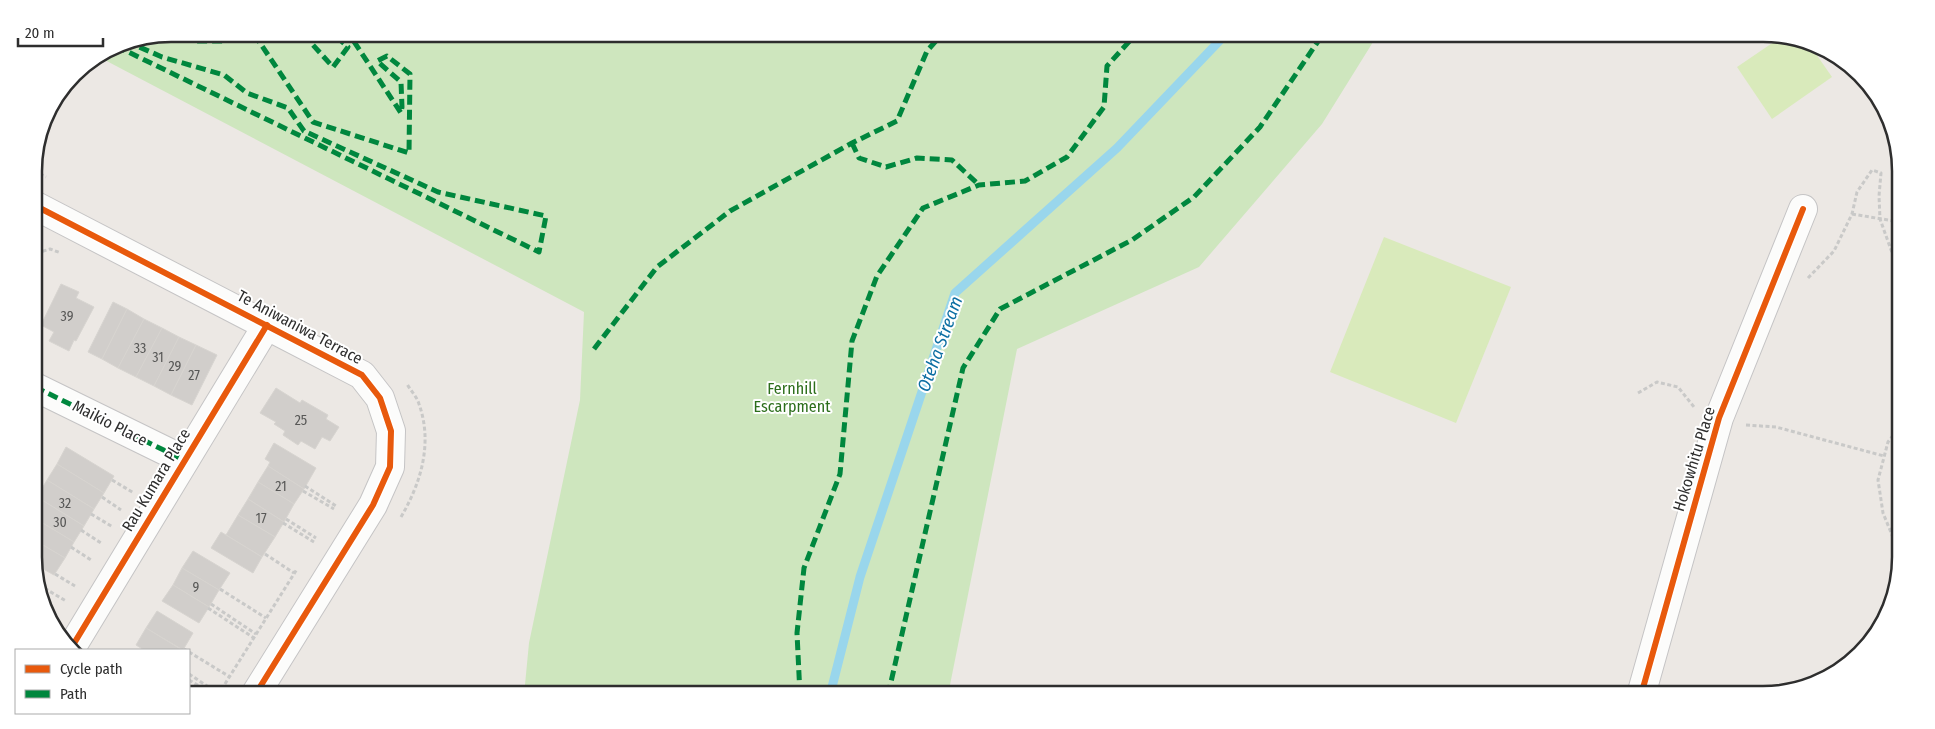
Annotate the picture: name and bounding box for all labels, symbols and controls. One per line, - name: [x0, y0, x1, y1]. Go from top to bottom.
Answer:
- scale bar: [18, 15, 102, 47]
- text: 20 m: [25, 24, 55, 42]
- street label: Te Aniwaniwa Terrace: [234, 286, 366, 368]
- water label: Oteha Stream: [913, 293, 967, 395]
- house number: 39: [61, 308, 74, 325]
- house number: 33: [134, 340, 146, 357]
- house number: 31: [152, 349, 164, 366]
- house number: 29: [169, 358, 182, 375]
- house number: 27: [188, 367, 200, 384]
- park label: Fernhill Escarpment: [754, 379, 831, 416]
- street label: Maikio Place: [69, 396, 151, 450]
- street label: Hokowhitu Place: [1669, 404, 1719, 514]
- house number: 25: [295, 412, 307, 429]
- street label: Rau Kumara Place: [118, 425, 194, 535]
- house number: 21: [275, 478, 287, 495]
- house number: 32: [59, 495, 71, 512]
- house number: 17: [255, 510, 267, 527]
- house number: 30: [53, 514, 67, 531]
- house number: 9: [193, 579, 200, 596]
- legend: [15, 649, 190, 714]
- text: Cycle path: [60, 660, 123, 678]
- text: Path: [60, 685, 87, 703]

